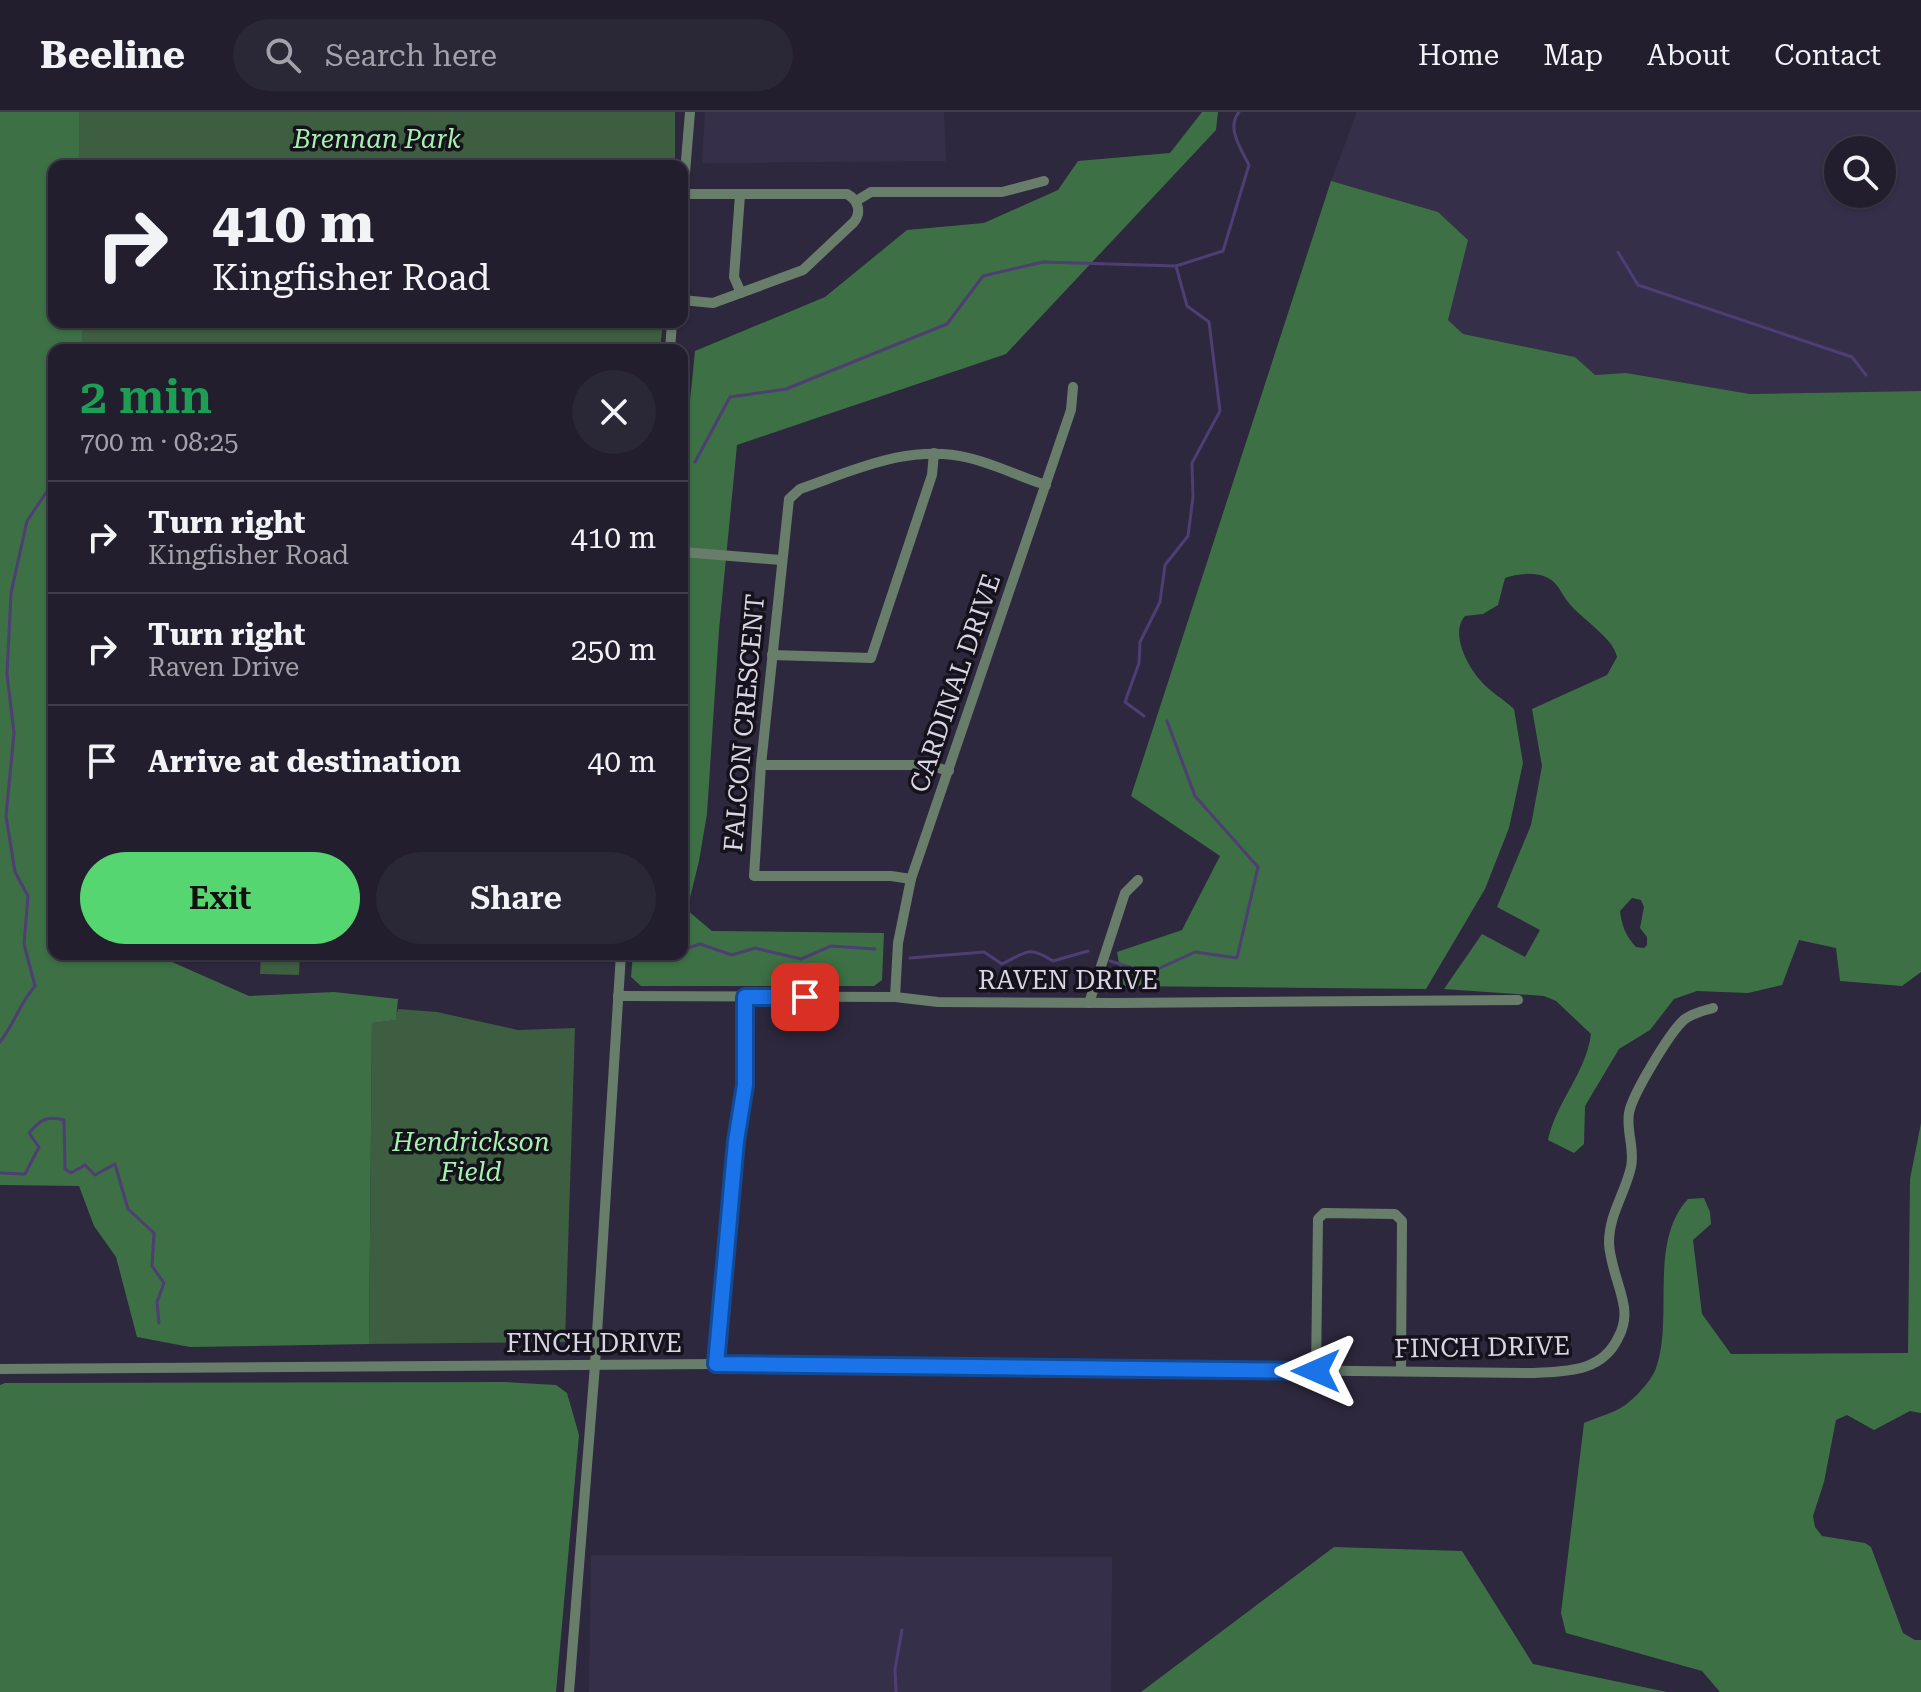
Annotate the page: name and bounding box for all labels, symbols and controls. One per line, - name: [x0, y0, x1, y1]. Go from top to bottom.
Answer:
- search box: [233, 19, 793, 91]
- text: Beeline: [40, 33, 185, 77]
- icon: search: [261, 33, 305, 77]
- text: Search here: [325, 38, 497, 73]
- text: Home: [1418, 39, 1499, 72]
- text: Map: [1543, 39, 1603, 72]
- text: About: [1647, 39, 1730, 72]
- text: Contact: [1774, 39, 1881, 72]
- park label: Brennan Park: [292, 124, 462, 154]
- map controls: [1824, 136, 1896, 208]
- button: search: [1824, 136, 1896, 208]
- text: 410 m: [212, 190, 374, 256]
- icon: right: [80, 192, 184, 296]
- text: Kingfisher Road: [212, 257, 490, 299]
- text: 2 min: [80, 369, 212, 425]
- button: close: [572, 370, 656, 454]
- text: 700 m · 08:25: [80, 427, 239, 457]
- text: Turn right: [148, 505, 305, 540]
- icon: right: [80, 515, 124, 559]
- text: 410 m: [571, 520, 656, 555]
- text: Kingfisher Road: [148, 540, 349, 570]
- street label: CARDINAL DRIVE: [904, 570, 1006, 796]
- street label: FALCON CRESCENT: [718, 593, 770, 853]
- text: Turn right: [148, 617, 305, 652]
- icon: right: [80, 627, 124, 671]
- text: 250 m: [571, 632, 656, 667]
- text: Raven Drive: [148, 652, 299, 682]
- icon: arrive: [80, 739, 124, 783]
- text: Arrive at destination: [148, 744, 461, 779]
- text: 40 m: [587, 744, 656, 779]
- button: Exit: [80, 852, 360, 944]
- button: Share: [376, 852, 656, 944]
- pin: [771, 963, 839, 1031]
- street label: RAVEN DRIVE: [978, 965, 1158, 995]
- icon: arrive: [783, 975, 827, 1019]
- park label: Hendrickson Field: [391, 1127, 550, 1187]
- street label: FINCH DRIVE: [506, 1328, 682, 1358]
- position arrow: [1274, 1329, 1358, 1413]
- street label: FINCH DRIVE: [1394, 1330, 1570, 1364]

